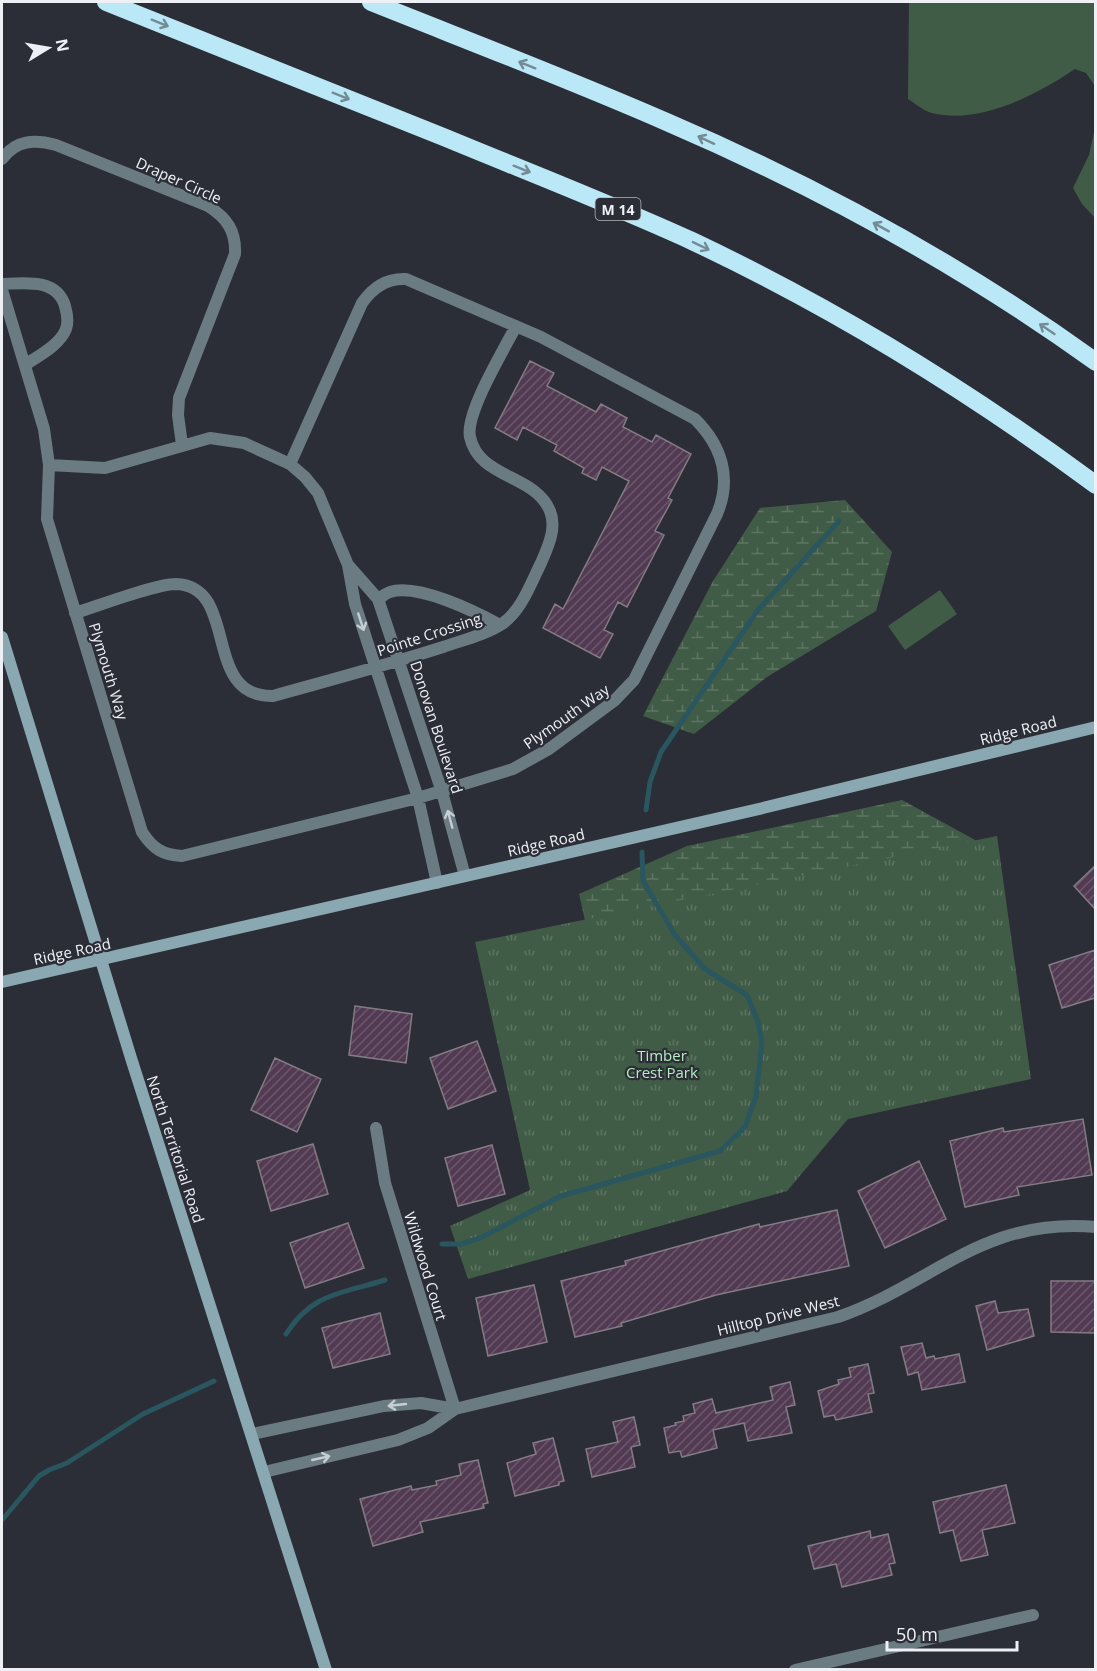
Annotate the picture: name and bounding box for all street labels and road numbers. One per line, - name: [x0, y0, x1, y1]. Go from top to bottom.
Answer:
- street label: Draper Circle: [133, 152, 225, 208]
- road number: M 14: [596, 198, 640, 220]
- street label: Pointe Crossing: [374, 608, 484, 660]
- street label: Plymouth Way: [85, 620, 133, 722]
- street label: Donovan Boulevard: [406, 658, 468, 796]
- street label: Plymouth Way: [519, 679, 613, 753]
- street label: Ridge Road: [978, 711, 1058, 749]
- street label: Ridge Road: [506, 823, 586, 861]
- street label: Ridge Road: [32, 933, 112, 969]
- street label: North Territorial Road: [143, 1073, 209, 1225]
- street label: Wildwood Court: [400, 1209, 452, 1323]
- street label: Hilltop Drive West: [715, 1290, 841, 1340]

